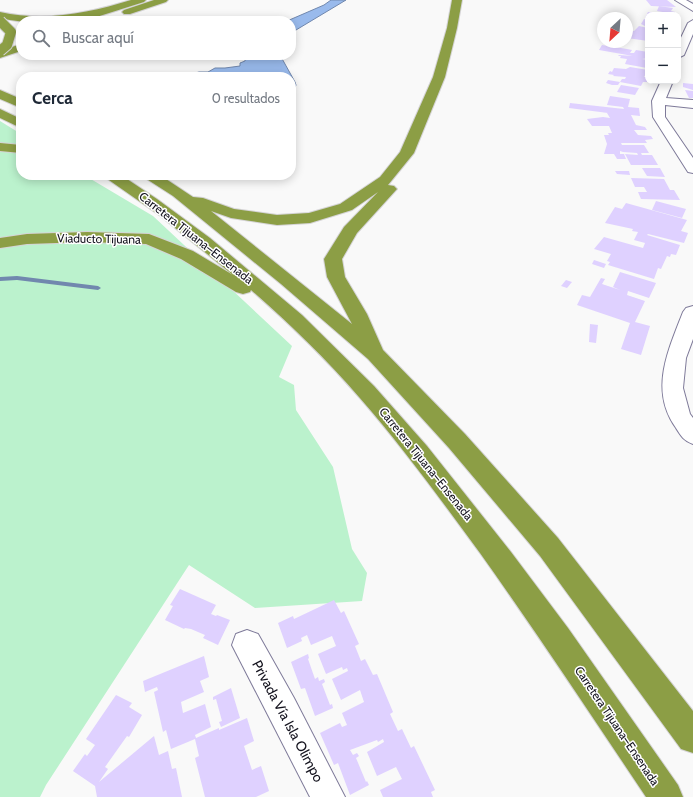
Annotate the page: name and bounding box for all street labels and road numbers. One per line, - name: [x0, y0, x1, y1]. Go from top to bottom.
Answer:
- street label: Carretera Tijuana–Ensenada: [136, 188, 257, 287]
- street label: Viaducto Tijuana: [57, 230, 141, 247]
- street label: Carretera Tijuana–Ensenada: [376, 404, 477, 523]
- street label: Privada Vía Isla Olimpo: [248, 657, 328, 785]
- street label: Carretera Tijuana–Ensenada: [572, 663, 663, 788]

